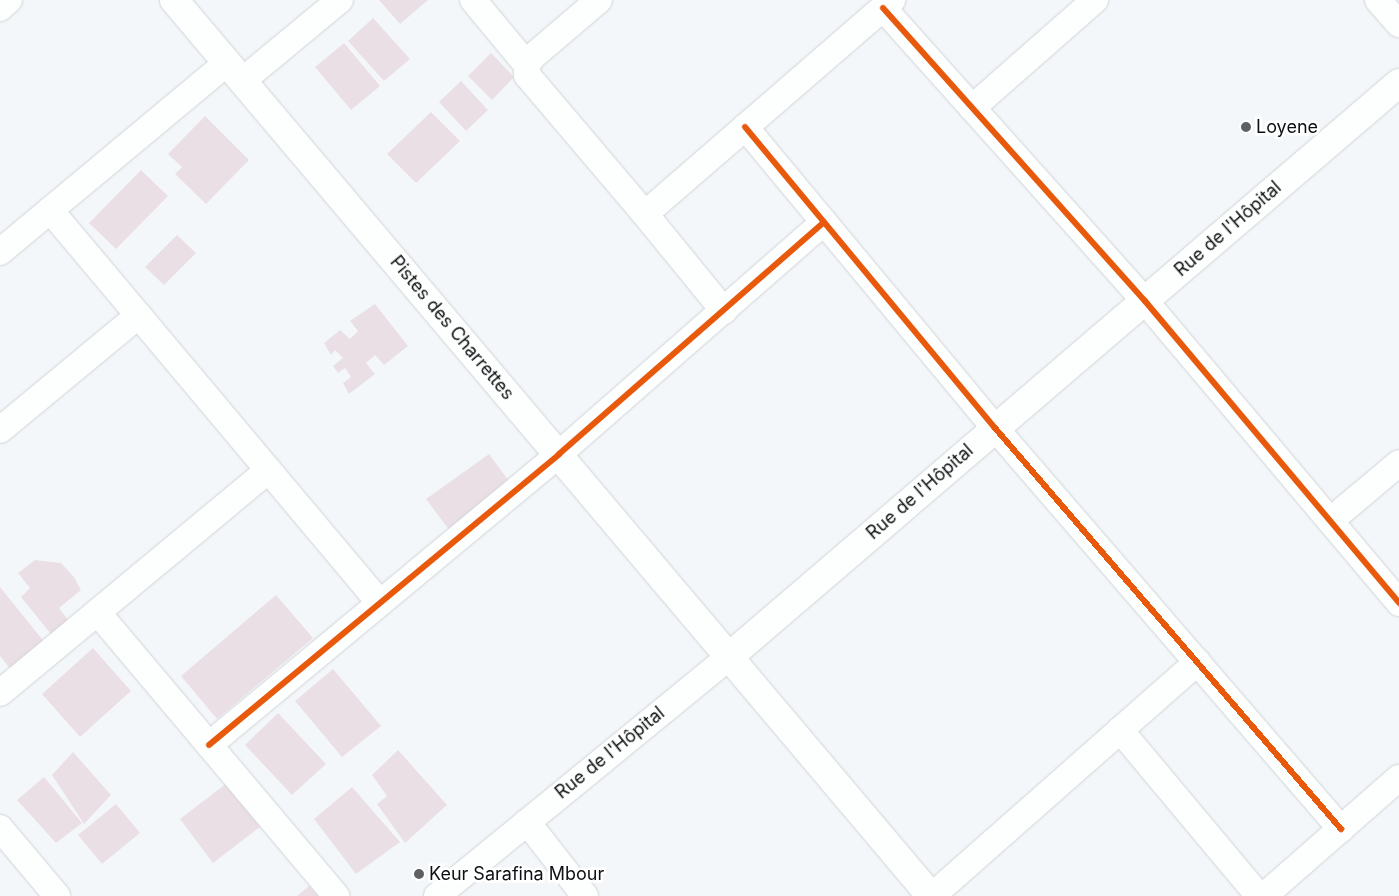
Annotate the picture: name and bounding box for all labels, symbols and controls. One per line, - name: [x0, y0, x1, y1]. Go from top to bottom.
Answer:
- place label: Loyene: [1256, 116, 1318, 138]
- marker: Loyene: [1240, 121, 1252, 133]
- street label: Rue de l'Hôpital: [1170, 177, 1286, 281]
- street label: Pistes des Charrettes: [385, 252, 519, 404]
- street label: Rue de l'Hôpital: [862, 440, 978, 544]
- street label: Rue de l'Hôpital: [551, 702, 669, 804]
- place label: Keur Sarafina Mbour: [429, 863, 604, 885]
- marker: Keur Sarafina Mbour: [413, 868, 425, 880]

